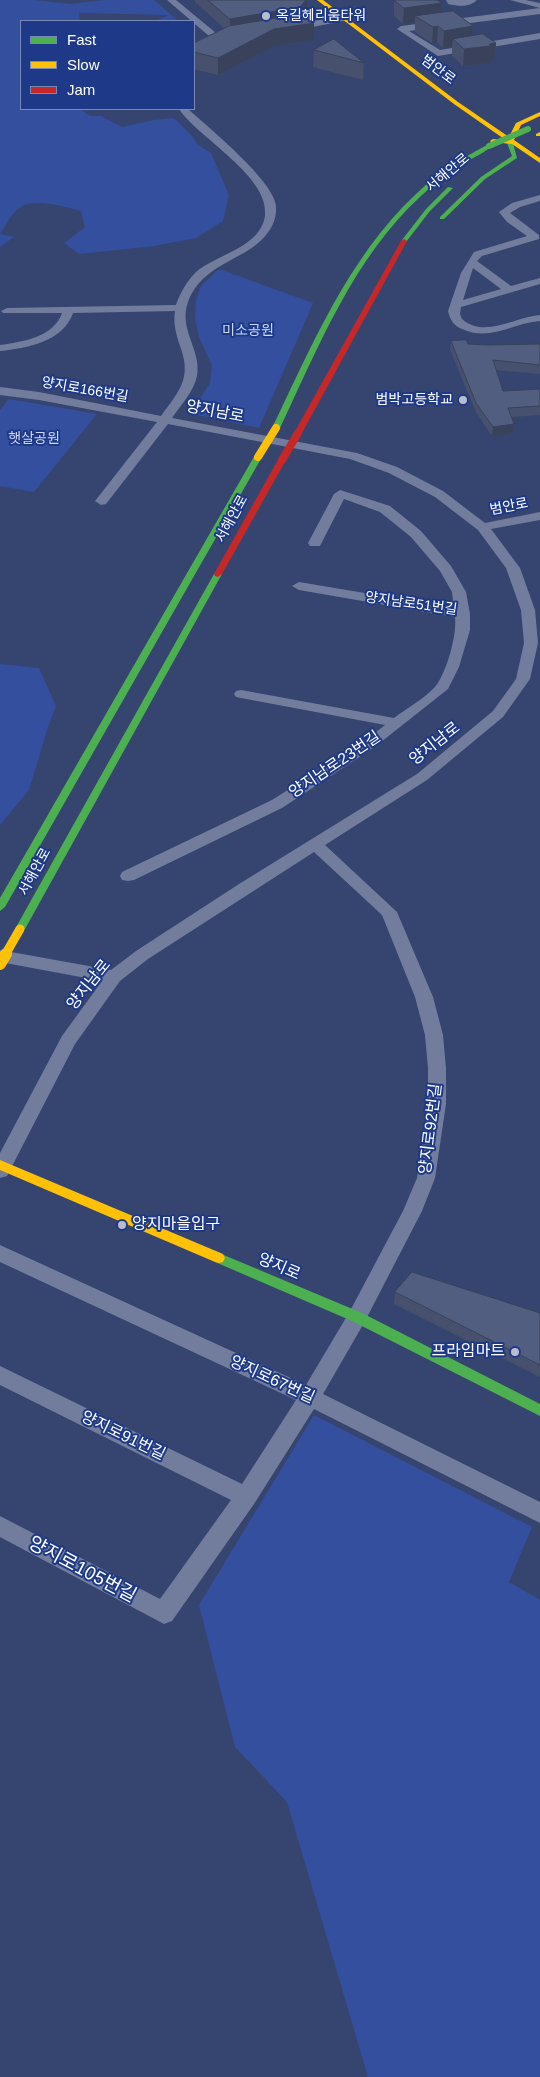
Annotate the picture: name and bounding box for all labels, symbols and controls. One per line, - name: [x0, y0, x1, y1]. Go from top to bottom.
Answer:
- place label: 옥길헤리움타워: [276, 8, 366, 24]
- marker: 옥길헤리움타워: [260, 10, 272, 22]
- legend: [20, 20, 195, 110]
- text: Fast: [67, 31, 96, 48]
- street label: 범안로: [418, 52, 458, 88]
- text: Slow: [67, 56, 100, 73]
- text: Jam: [67, 81, 95, 98]
- street label: 서해안로: [423, 150, 473, 196]
- park label: 미소공원: [222, 323, 274, 339]
- street label: 양지로166번길: [40, 374, 130, 406]
- place label: 범박고등학교: [376, 392, 453, 408]
- marker: 범박고등학교: [457, 394, 469, 406]
- street label: 양지남로: [184, 397, 246, 427]
- park label: 햇살공원: [8, 431, 60, 447]
- street label: 서해안로: [212, 492, 252, 546]
- street label: 범안로: [488, 495, 530, 519]
- street label: 양지남로51번길: [364, 589, 458, 619]
- street label: 양지남로: [406, 718, 464, 770]
- street label: 양지남로23번길: [286, 727, 384, 803]
- street label: 서해안로: [15, 845, 55, 899]
- street label: 양지남로: [63, 956, 115, 1014]
- street label: 양지로92번길: [416, 1082, 446, 1176]
- place label: 양지마을입구: [132, 1215, 220, 1235]
- marker: 양지마을입구: [116, 1219, 128, 1231]
- street label: 양지로: [255, 1250, 303, 1284]
- place label: 프라임마트: [431, 1342, 505, 1362]
- marker: 프라임마트: [509, 1346, 521, 1358]
- street label: 양지로67번길: [227, 1352, 317, 1408]
- street label: 양지로91번길: [78, 1407, 168, 1465]
- street label: 양지로105번길: [24, 1532, 140, 1608]

